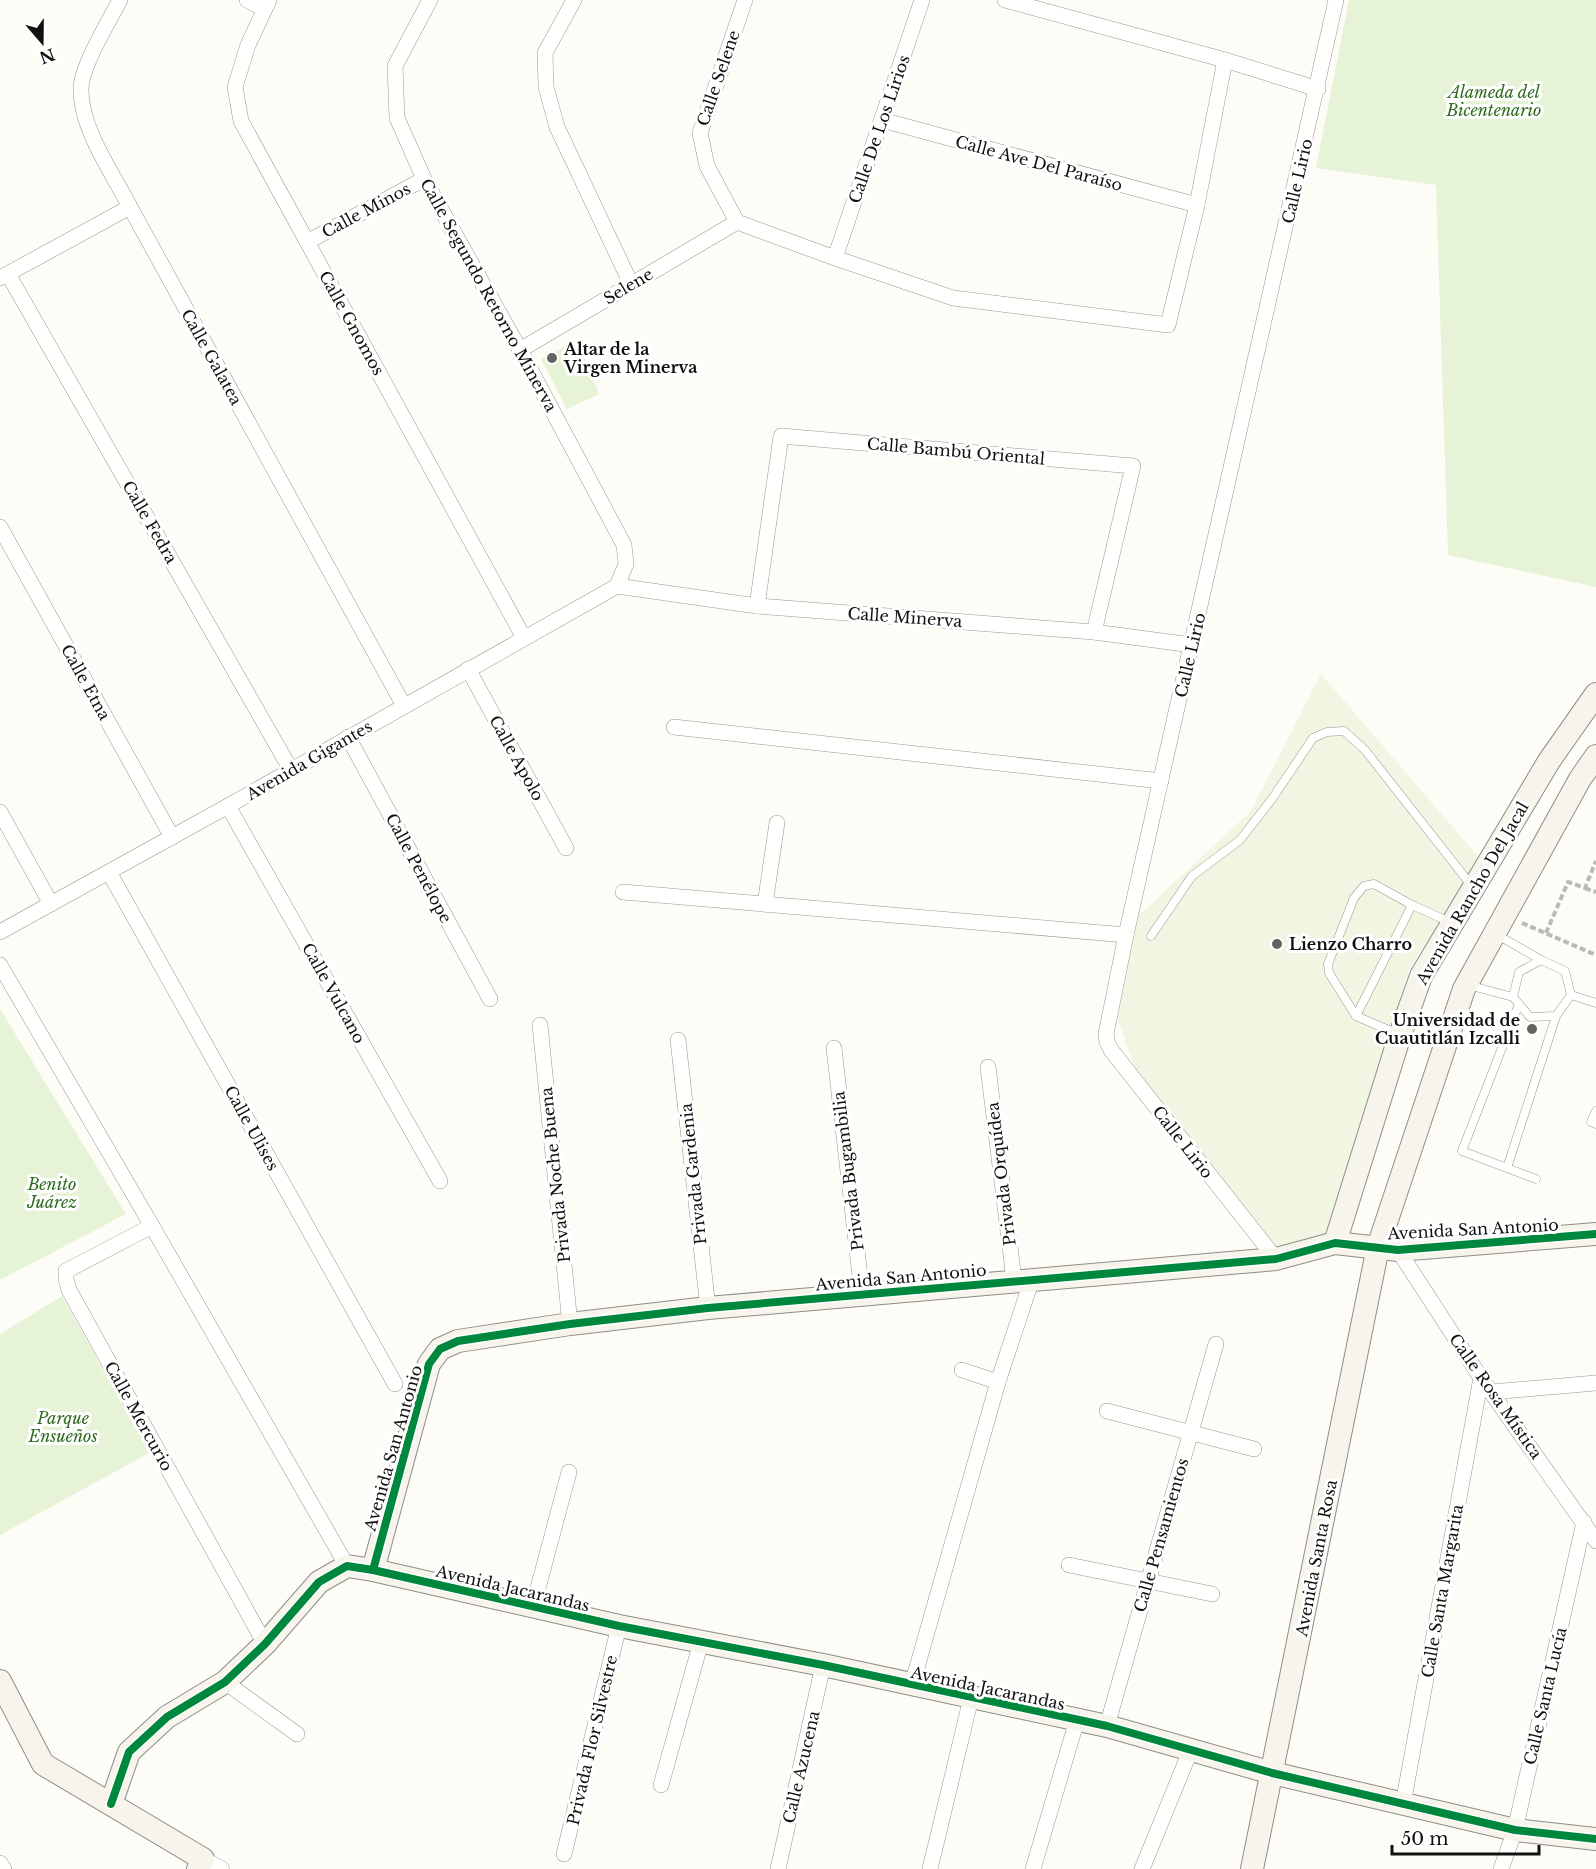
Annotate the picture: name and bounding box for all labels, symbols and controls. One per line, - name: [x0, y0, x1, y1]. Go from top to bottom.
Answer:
- north arrow: [12, 12, 72, 72]
- street label: Calle Selene: [692, 28, 744, 128]
- text: N: [37, 44, 58, 68]
- street label: Calle De Los Lirios: [844, 52, 914, 206]
- park label: Alameda del Bicentenario: [1446, 82, 1541, 120]
- street label: Calle Ave Del Paraíso: [953, 131, 1125, 195]
- street label: Calle Lirio: [1278, 137, 1316, 225]
- street label: Calle Segundo Retorno Minerva: [416, 175, 562, 415]
- street label: Calle Minos: [318, 178, 414, 242]
- street label: Selene: [600, 264, 656, 308]
- street label: Calle Gnomos: [315, 267, 389, 379]
- street label: Calle Galatea: [177, 305, 247, 409]
- place label: Altar de la Virgen Minerva: [563, 339, 697, 377]
- marker: Altar de la Virgen Minerva: [545, 351, 559, 365]
- street label: Calle Bambú Oriental: [866, 433, 1046, 469]
- street label: Calle Fedra: [118, 477, 182, 567]
- street label: Calle Minerva: [847, 603, 963, 631]
- street label: Calle Lirio: [1171, 611, 1209, 699]
- street label: Calle Etna: [57, 641, 115, 723]
- street label: Calle Apolo: [485, 712, 549, 804]
- street label: Avenida Gigantes: [242, 716, 375, 805]
- street label: Avenida Rancho Del Jacal: [1411, 798, 1533, 989]
- street label: Calle Penélope: [382, 810, 456, 926]
- place label: Lienzo Charro: [1289, 934, 1412, 954]
- marker: Lienzo Charro: [1270, 937, 1284, 951]
- street label: Calle Vulcano: [298, 939, 370, 1047]
- place label: Universidad de Cuautitlán Izcalli: [1375, 1010, 1520, 1048]
- marker: Universidad de Cuautitlán Izcalli: [1525, 1022, 1539, 1036]
- street label: Calle Ulises: [220, 1082, 284, 1174]
- street label: Privada Noche Buena: [536, 1086, 574, 1264]
- street label: Privada Bugambilia: [828, 1090, 868, 1252]
- street label: Privada Orquídea: [982, 1101, 1020, 1247]
- street label: Privada Gardenia: [676, 1102, 710, 1246]
- street label: Calle Lirio: [1148, 1102, 1218, 1182]
- park label: Benito Juárez: [26, 1174, 77, 1212]
- street label: Avenida San Antonio: [1386, 1215, 1559, 1244]
- street label: Avenida San Antonio: [814, 1260, 987, 1295]
- street label: Calle Rosa Mística: [1445, 1329, 1547, 1463]
- street label: Calle Mercurio: [101, 1358, 177, 1474]
- street label: Avenida San Antonio: [359, 1363, 426, 1534]
- park label: Parque Ensueños: [27, 1408, 98, 1446]
- street label: Calle Pensamientos: [1129, 1456, 1193, 1614]
- street label: Avenida Santa Rosa: [1291, 1478, 1341, 1639]
- street label: Calle Santa Margarita: [1417, 1503, 1467, 1679]
- street label: Avenida Jacarandas: [433, 1560, 592, 1615]
- street label: Calle Santa Lucía: [1519, 1625, 1571, 1767]
- street label: Privada Flor Silvestre: [563, 1653, 621, 1827]
- street label: Avenida Jacarandas: [908, 1662, 1067, 1714]
- street label: Calle Azucena: [778, 1709, 824, 1825]
- scale bar: [1392, 1818, 1539, 1856]
- text: 50 m: [1401, 1828, 1449, 1850]

